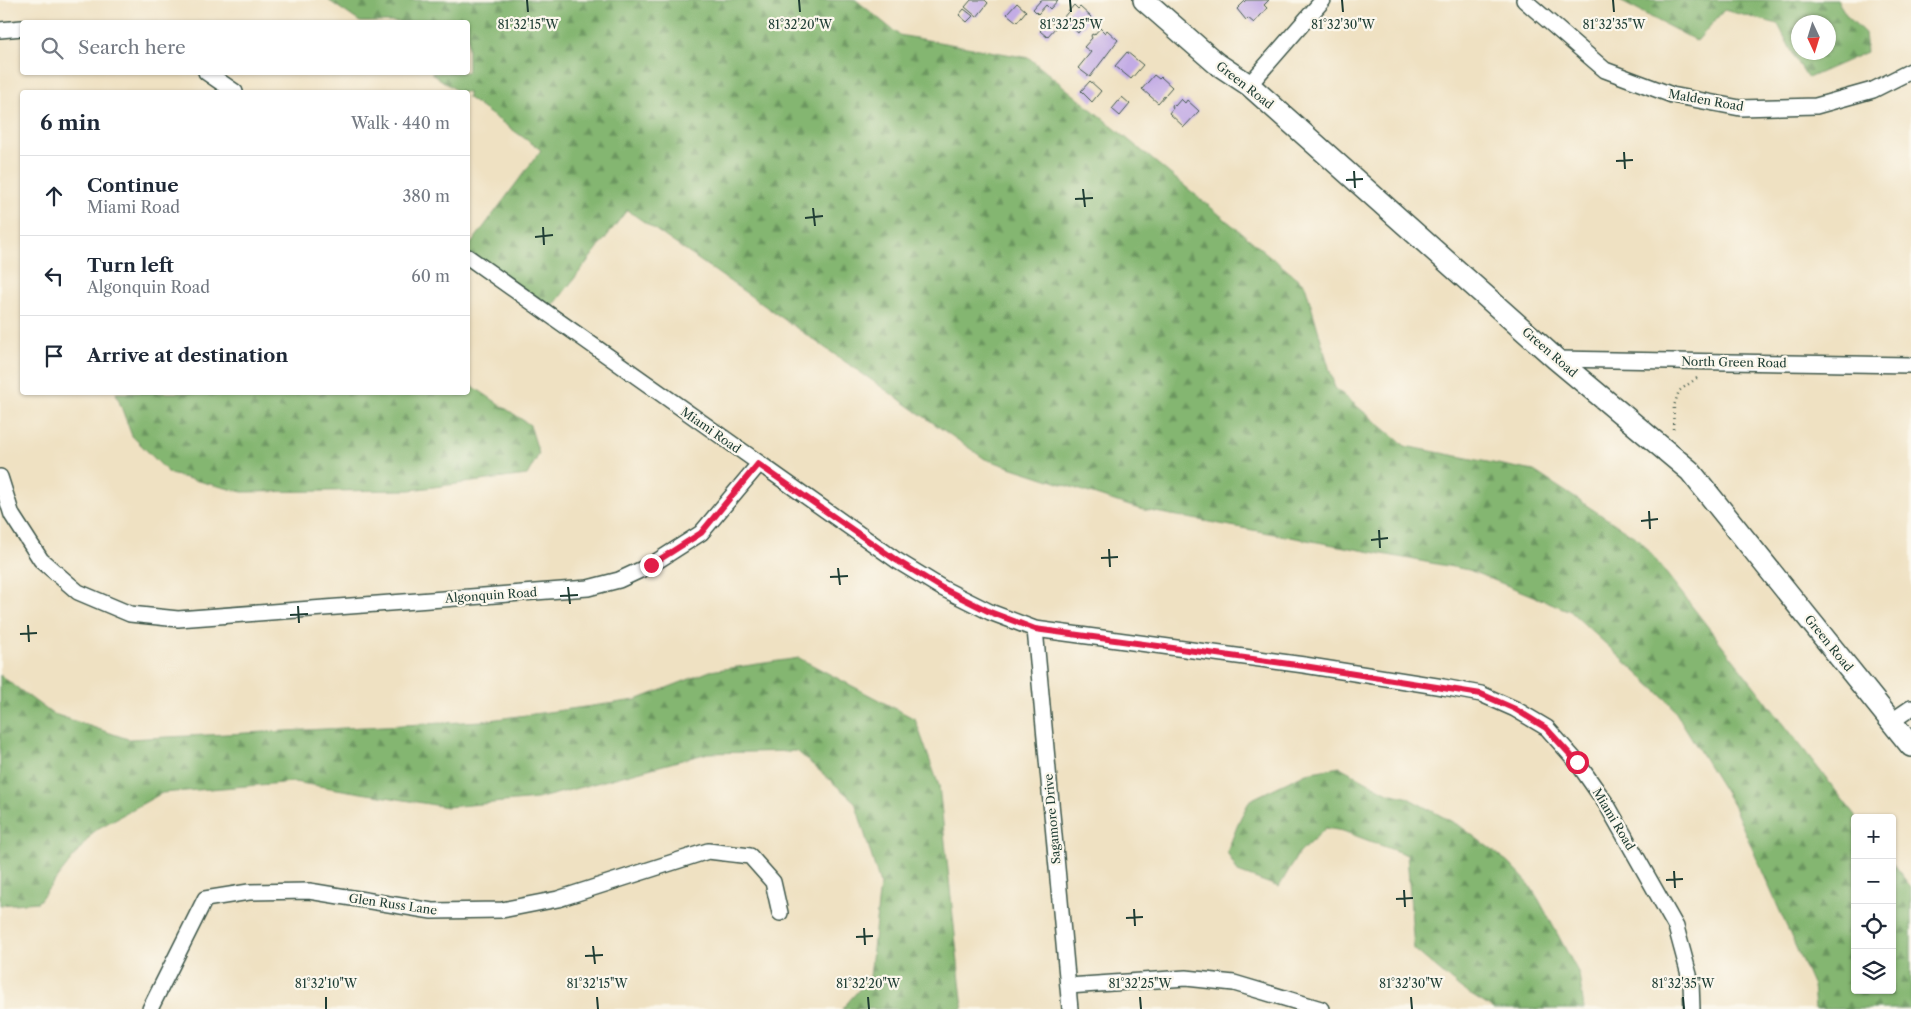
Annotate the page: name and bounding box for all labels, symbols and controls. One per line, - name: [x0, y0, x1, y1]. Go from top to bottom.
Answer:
- north arrow: [1791, 15, 1836, 60]
- text: 81°32'15"W: [497, 17, 559, 32]
- text: 81°32'20"W: [768, 17, 833, 32]
- text: 81°32'25"W: [1039, 17, 1103, 32]
- text: 81°32'30"W: [1311, 17, 1376, 32]
- text: 81°32'35"W: [1583, 17, 1646, 32]
- search box: [20, 20, 470, 75]
- icon: search: [38, 34, 66, 62]
- text: Search here: [78, 36, 186, 59]
- street label: Green Road: [1213, 58, 1277, 112]
- street label: Malden Road: [1667, 86, 1746, 114]
- text: 6 min: [40, 110, 101, 135]
- text: Walk · 440 m: [351, 113, 450, 133]
- text: Continue: [87, 174, 179, 197]
- icon: ahead: [40, 182, 68, 210]
- text: 380 m: [402, 186, 450, 206]
- text: Miami Road: [87, 197, 180, 217]
- text: Turn left: [87, 254, 174, 277]
- icon: left: [40, 262, 68, 290]
- text: 60 m: [411, 266, 450, 286]
- text: Algonquin Road: [87, 277, 210, 297]
- street label: Green Road: [1519, 324, 1581, 381]
- icon: arrive: [40, 342, 68, 370]
- text: Arrive at destination: [87, 344, 288, 367]
- street label: North Green Road: [1681, 354, 1787, 370]
- street label: Miami Road: [678, 404, 744, 457]
- route end: [640, 554, 663, 577]
- street label: Algonquin Road: [443, 584, 538, 606]
- street label: Green Road: [1802, 612, 1857, 675]
- route start: [1566, 751, 1589, 774]
- street label: Sagamore Drive: [1041, 773, 1063, 865]
- street label: Miami Road: [1590, 785, 1639, 853]
- map controls: [1851, 814, 1896, 994]
- button: +: [1851, 814, 1896, 859]
- button: −: [1851, 859, 1896, 904]
- street label: Glen Russ Lane: [348, 890, 438, 918]
- button: locate: [1851, 904, 1896, 949]
- button: layers: [1851, 949, 1896, 994]
- text: 81°32'10"W: [295, 976, 358, 991]
- text: 81°32'15"W: [566, 976, 628, 991]
- text: 81°32'20"W: [836, 976, 901, 991]
- text: 81°32'25"W: [1108, 976, 1172, 991]
- text: 81°32'30"W: [1379, 976, 1444, 991]
- text: 81°32'35"W: [1652, 976, 1715, 991]

